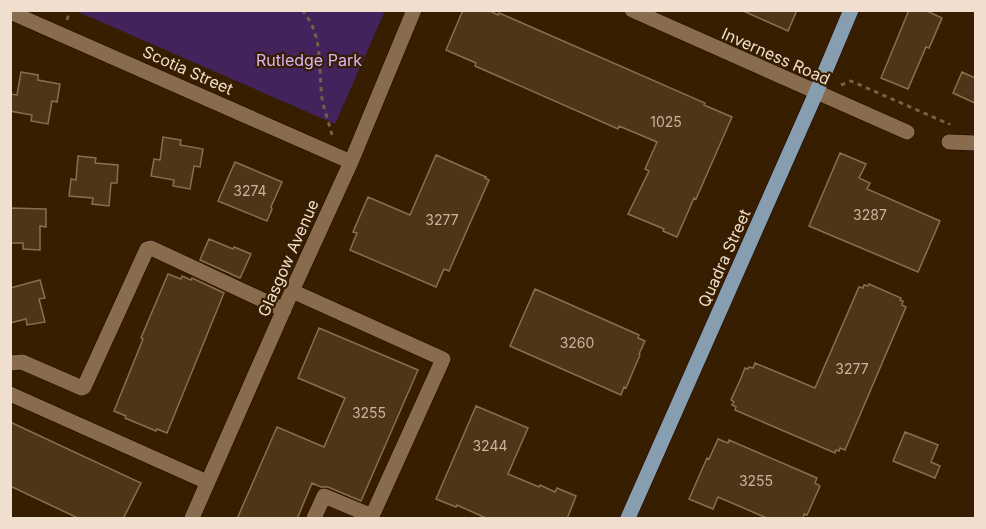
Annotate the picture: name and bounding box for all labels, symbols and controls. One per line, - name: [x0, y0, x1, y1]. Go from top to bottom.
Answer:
- street label: Inverness Road: [719, 23, 833, 89]
- street label: Scotia Street: [140, 41, 236, 99]
- park label: Rutledge Park: [256, 50, 362, 70]
- house number: 1025: [650, 113, 682, 130]
- house number: 3274: [233, 182, 267, 199]
- street label: Glasgow Avenue: [253, 196, 323, 320]
- street label: Quadra Street: [693, 206, 755, 310]
- house number: 3287: [853, 206, 887, 223]
- house number: 3277: [425, 211, 459, 228]
- house number: 3260: [560, 334, 594, 351]
- house number: 3277: [835, 360, 869, 377]
- house number: 3255: [352, 404, 386, 421]
- house number: 3244: [472, 437, 508, 454]
- house number: 3255: [739, 472, 773, 489]

